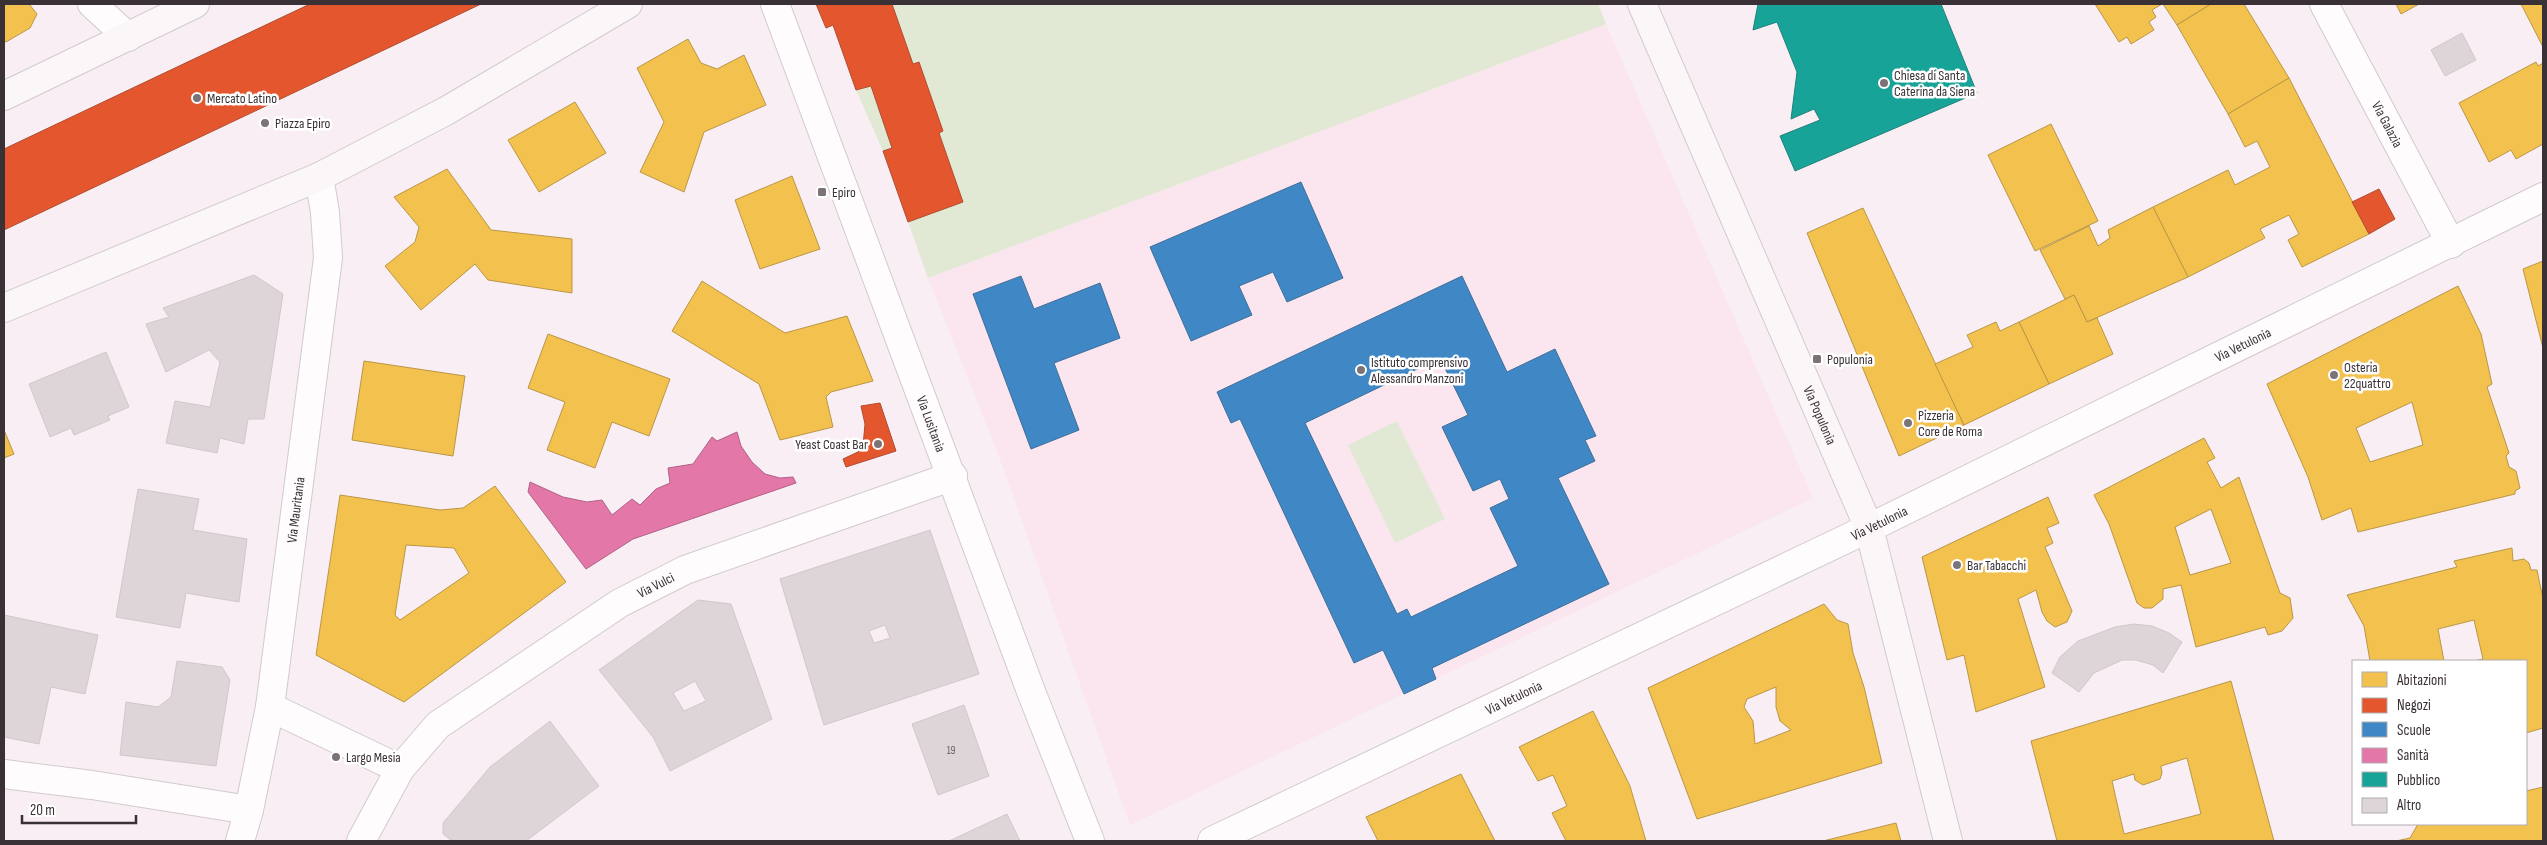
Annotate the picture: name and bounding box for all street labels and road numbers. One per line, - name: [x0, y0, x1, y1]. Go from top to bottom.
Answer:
- street label: Via Galazia: [2368, 98, 2407, 150]
- street label: Via Vetulonia: [2212, 324, 2274, 365]
- street label: Via Populonia: [1800, 383, 1840, 447]
- street label: Via Lusitania: [913, 393, 950, 454]
- street label: Via Mauritania: [283, 476, 308, 544]
- street label: Via Vetulonia: [1848, 502, 1910, 544]
- street label: Via Vulci: [634, 568, 677, 601]
- street label: Via Vetulonia: [1483, 677, 1545, 718]

